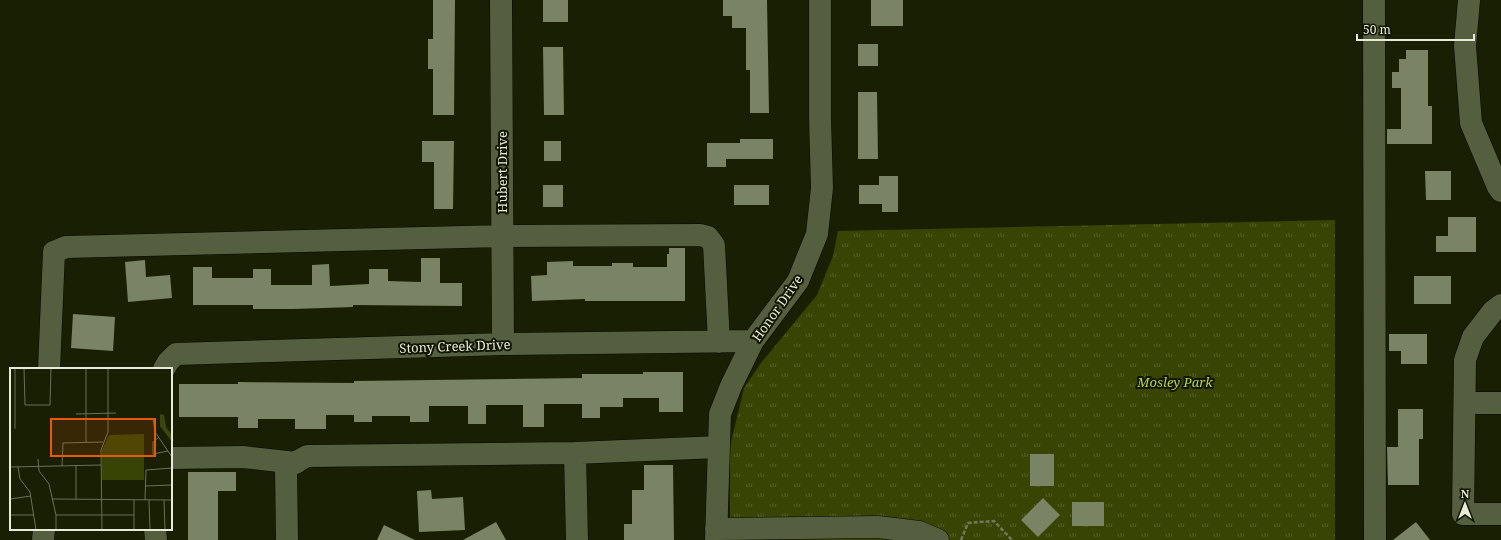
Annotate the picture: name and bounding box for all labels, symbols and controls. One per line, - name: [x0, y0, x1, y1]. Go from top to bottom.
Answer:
- scale bar: [1357, 16, 1474, 42]
- text: 50 m: [1363, 21, 1391, 38]
- street label: Hubert Drive: [493, 131, 511, 213]
- street label: Honor Drive: [747, 271, 807, 345]
- street label: Stony Creek Drive: [399, 335, 511, 357]
- inset map: [10, 368, 172, 530]
- park label: Mosley Park: [1136, 373, 1213, 391]
- north arrow: [1445, 484, 1485, 524]
- text: N: [1461, 486, 1470, 501]

